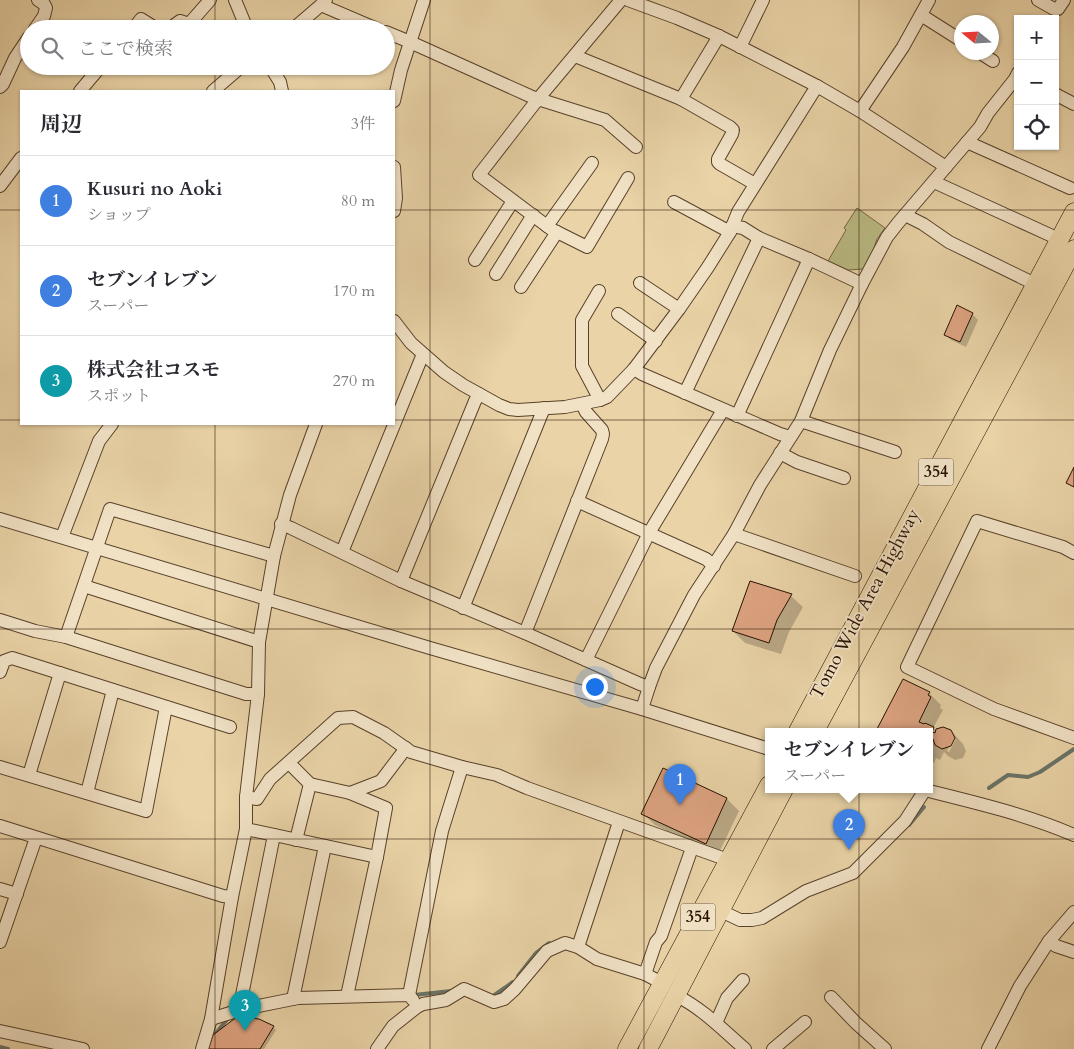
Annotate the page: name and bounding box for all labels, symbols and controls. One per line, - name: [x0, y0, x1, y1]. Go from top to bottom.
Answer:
- north arrow: [954, 15, 999, 60]
- map controls: [1014, 15, 1059, 150]
- button: +: [1014, 15, 1059, 60]
- search box: [20, 20, 395, 75]
- icon: search: [38, 34, 66, 62]
- text: ここで検索: [78, 36, 173, 62]
- button: −: [1014, 60, 1059, 105]
- button: locate: [1014, 105, 1059, 150]
- text: 周辺: [40, 110, 82, 139]
- text: 3件: [351, 113, 375, 135]
- text: Kusuri no Aoki: [87, 176, 222, 202]
- text: 1: [52, 190, 60, 212]
- text: 80 m: [341, 190, 375, 212]
- text: ショップ: [87, 204, 151, 226]
- text: セブンイレブン: [87, 267, 218, 293]
- text: 2: [52, 280, 60, 302]
- text: 170 m: [333, 280, 375, 302]
- text: スーパー: [87, 295, 149, 317]
- text: 株式会社コスモ: [87, 357, 220, 383]
- text: 3: [52, 370, 60, 392]
- text: 270 m: [333, 370, 375, 392]
- text: スポット: [87, 385, 151, 407]
- road number: 354: [918, 458, 954, 486]
- street label: Tomo Wide Area Highway: [804, 504, 926, 704]
- your location: [582, 674, 608, 700]
- popup: [765, 728, 933, 793]
- text: セブンイレブン: [784, 737, 914, 763]
- pin: 1: [664, 764, 696, 805]
- text: スーパー: [784, 765, 846, 787]
- pin: 2: [833, 809, 865, 850]
- road number: 354: [680, 904, 716, 930]
- pin: 3: [229, 990, 261, 1031]

